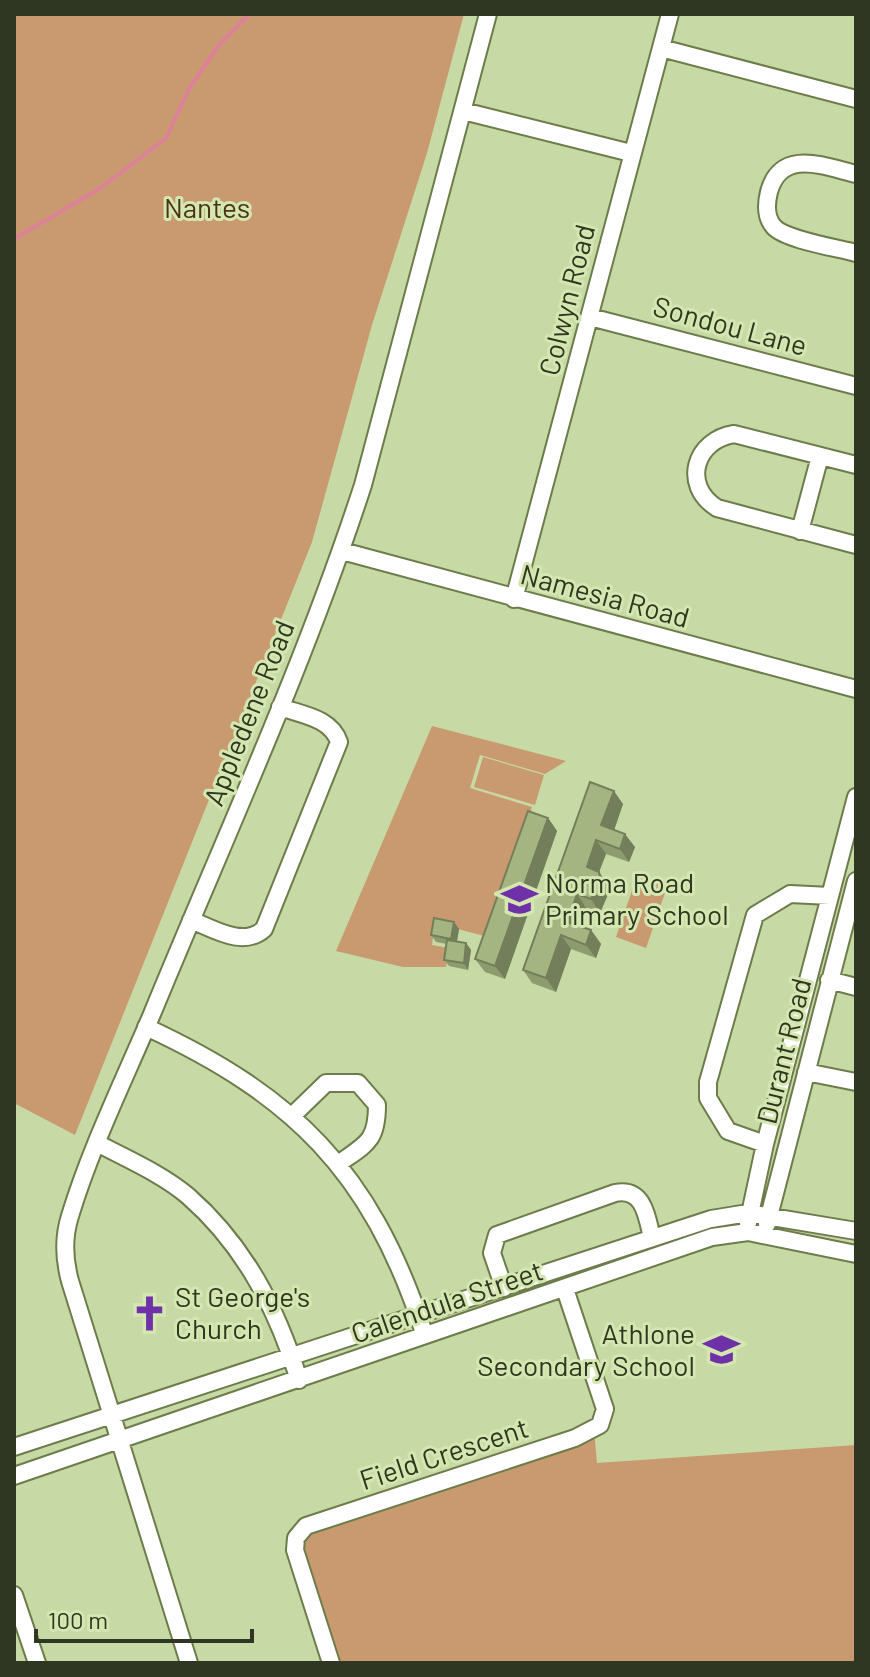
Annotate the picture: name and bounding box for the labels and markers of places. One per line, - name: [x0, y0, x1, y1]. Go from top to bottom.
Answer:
- place label: Norma Road Primary School: [545, 865, 729, 931]
- school or university icon: Norma Road Primary School: [500, 880, 538, 918]
- place label: St George's Church: [175, 1279, 310, 1345]
- church icon: St George's Church: [130, 1294, 168, 1332]
- place label: Athlone Secondary School: [477, 1316, 695, 1382]
- school or university icon: Athlone Secondary School: [702, 1331, 740, 1369]

